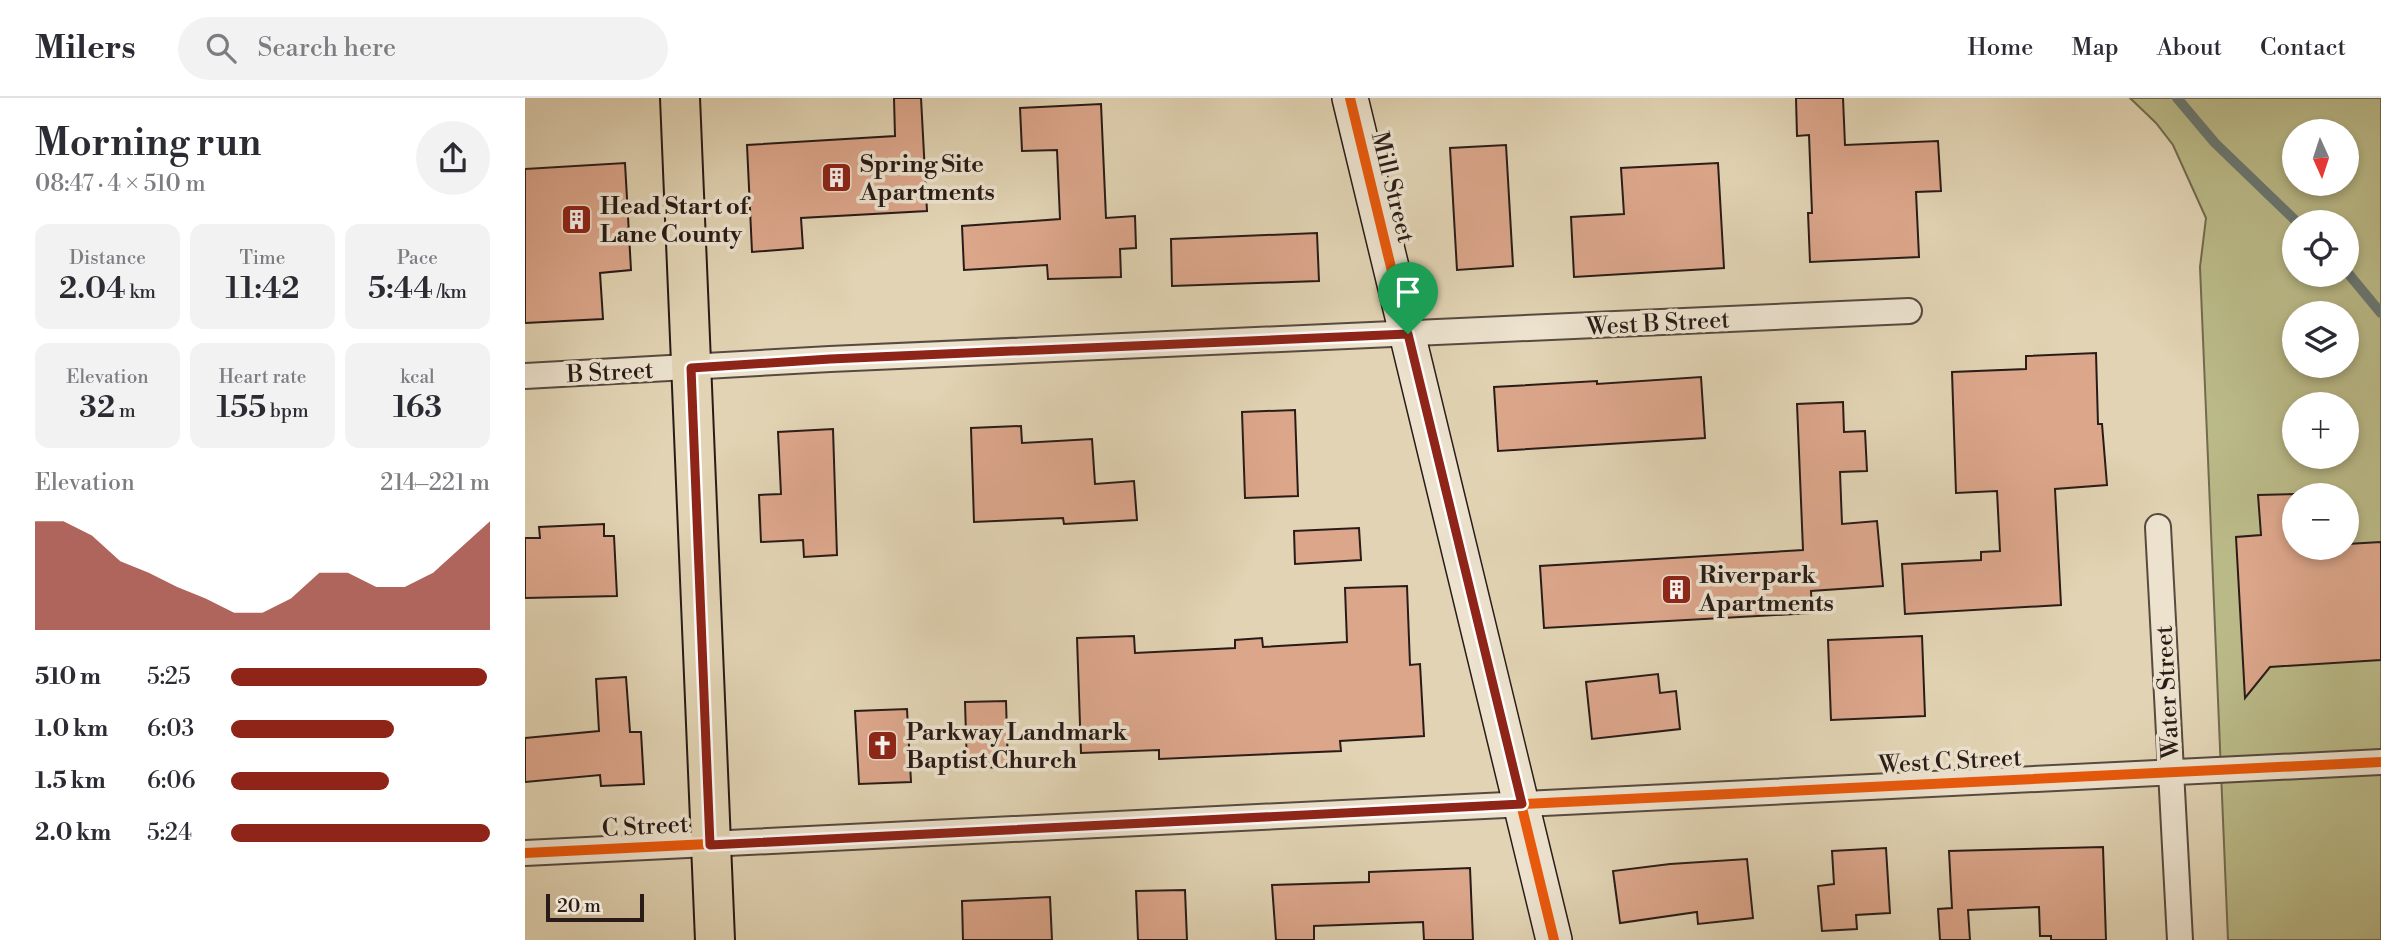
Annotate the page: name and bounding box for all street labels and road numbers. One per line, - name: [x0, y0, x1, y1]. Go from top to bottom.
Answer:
- street label: Mill Street: [1364, 129, 1420, 246]
- street label: West B Street: [1585, 305, 1731, 343]
- street label: B Street: [565, 356, 655, 390]
- street label: Water Street: [2150, 624, 2187, 760]
- street label: West C Street: [1877, 743, 2023, 781]
- street label: C Street: [601, 810, 690, 844]

